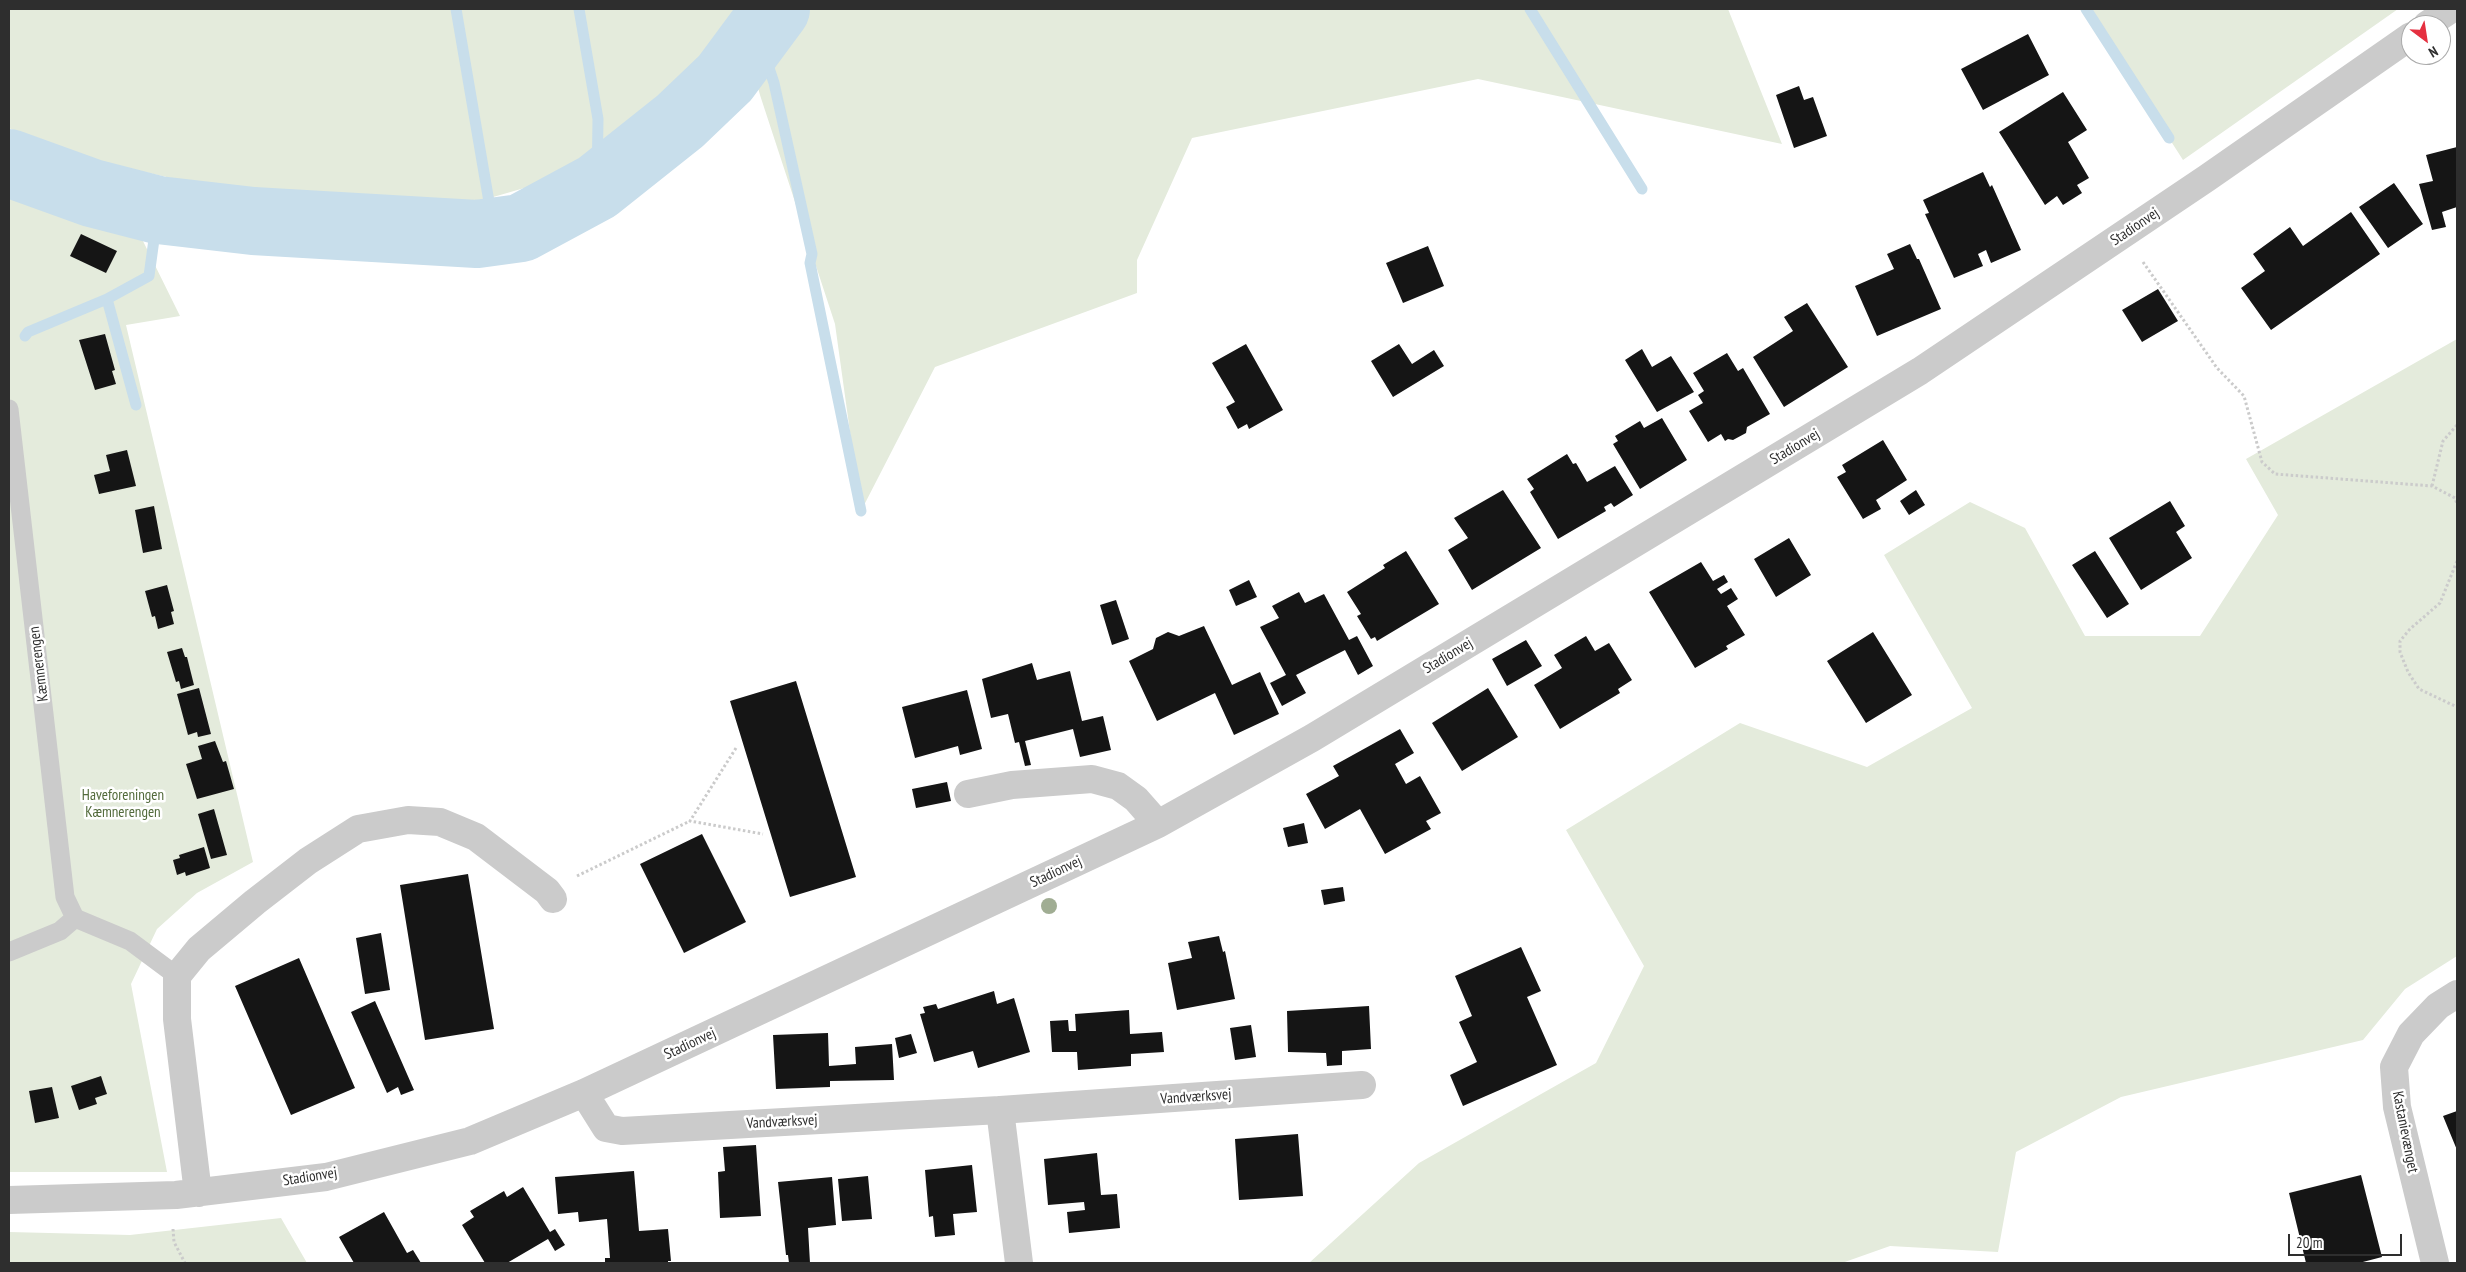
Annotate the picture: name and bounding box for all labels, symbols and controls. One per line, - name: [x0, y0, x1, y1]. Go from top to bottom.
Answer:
- north arrow: [2401, 15, 2451, 65]
- text: N: [2425, 42, 2441, 62]
- street label: Stadionvej: [2107, 204, 2163, 250]
- street label: Stadionvej: [1767, 425, 1823, 469]
- street label: Kæmnerengen: [25, 625, 53, 703]
- street label: Stadionvej: [1420, 634, 1476, 678]
- park label: Haveforeningen Kæmnerengen: [82, 787, 164, 822]
- street label: Stadionvej: [1027, 852, 1085, 892]
- street label: Stadionvej: [661, 1024, 719, 1064]
- street label: Vandværksvej: [1160, 1086, 1232, 1108]
- street label: Kastanievænget: [2388, 1090, 2422, 1174]
- street label: Vandværksvej: [746, 1111, 818, 1133]
- street label: Stadionvej: [282, 1164, 338, 1190]
- scale bar: [2291, 1224, 2405, 1256]
- text: 20 m: [2296, 1233, 2322, 1252]

